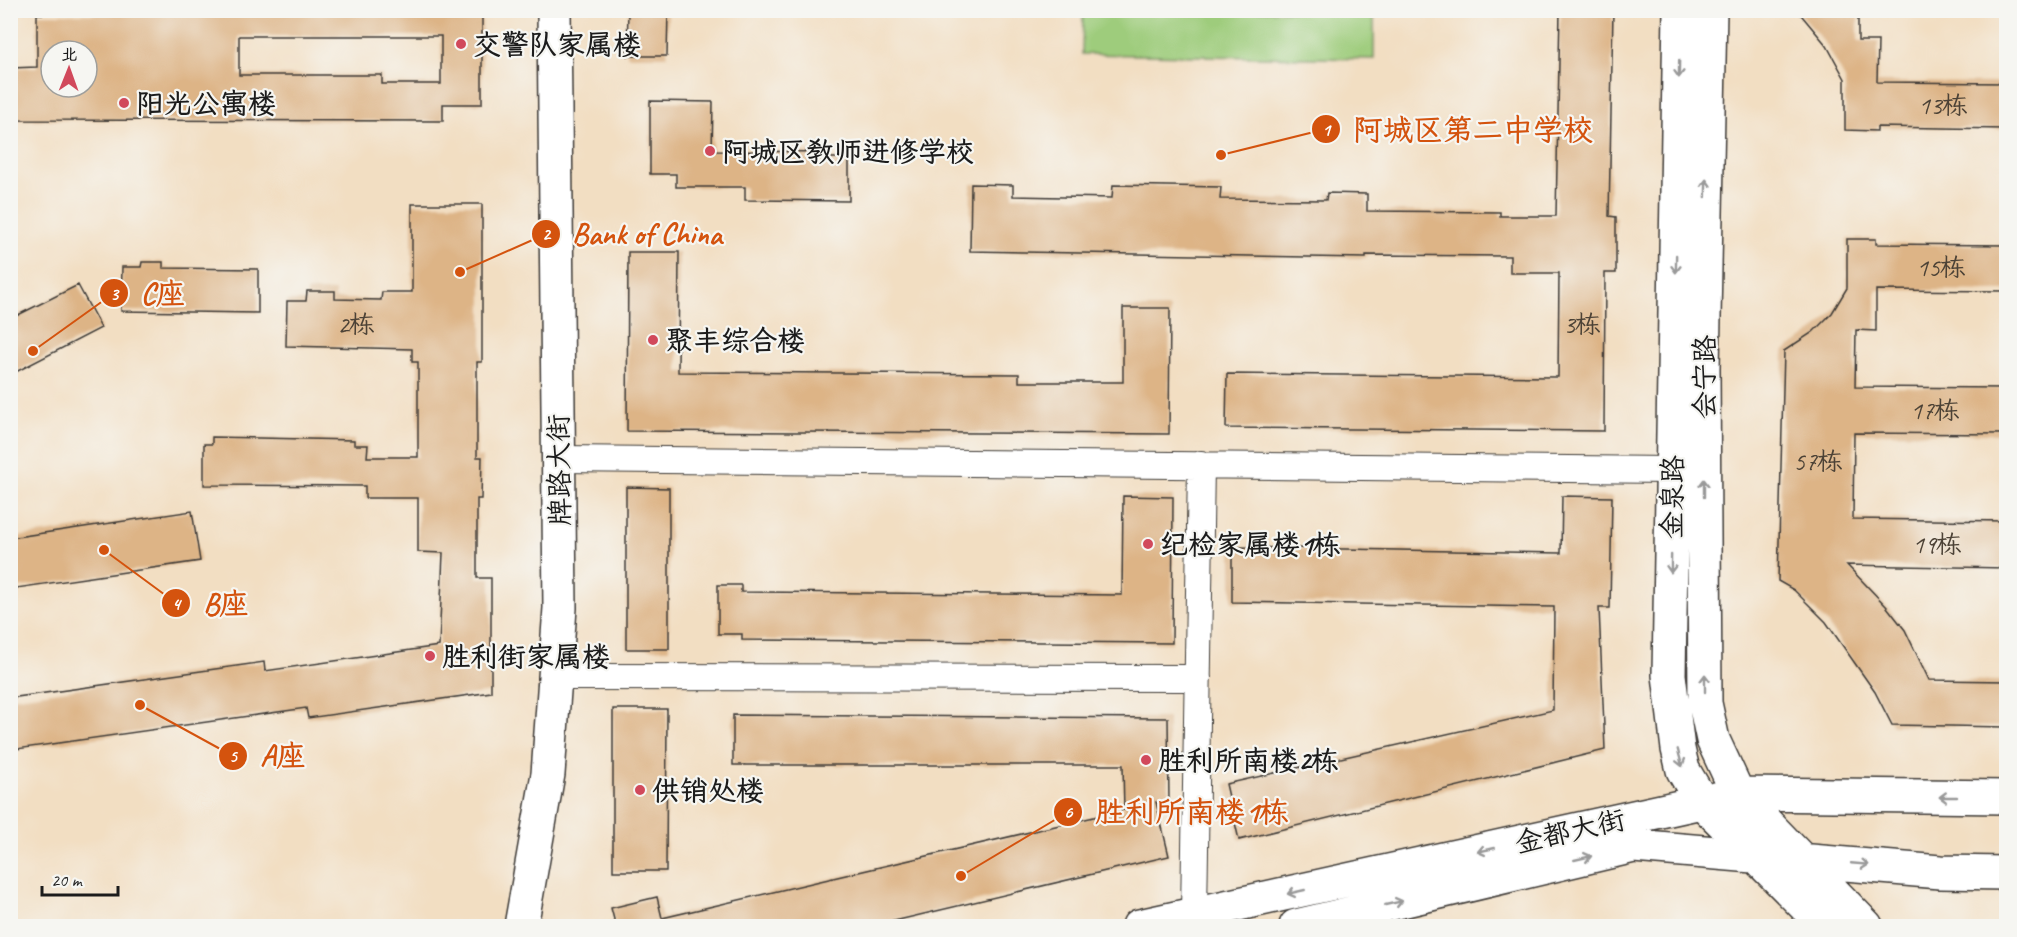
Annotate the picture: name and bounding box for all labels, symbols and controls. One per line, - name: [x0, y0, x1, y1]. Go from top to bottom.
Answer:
- place label: 交警队家属楼: [473, 27, 641, 62]
- marker: 交警队家属楼: [454, 37, 468, 51]
- north arrow: [39, 39, 99, 99]
- text: 北: [61, 45, 77, 65]
- one-way arrow: [1673, 58, 1685, 78]
- place label: 阳光公寓楼: [136, 86, 276, 121]
- house number: 13栋: [1918, 89, 1968, 122]
- marker: 阳光公寓楼: [117, 96, 131, 110]
- callout: 阿城区第二中学校: [1311, 105, 1605, 153]
- text: 阿城区第二中学校: [1353, 111, 1593, 149]
- text: 1: [1322, 119, 1332, 141]
- place label: 阿城区教师进修学校: [722, 134, 974, 169]
- marker: 阿城区教师进修学校: [703, 144, 717, 158]
- one-way arrow: [1701, 179, 1712, 199]
- callout: Bank of China: [531, 210, 733, 258]
- text: Bank of China: [572, 215, 725, 253]
- text: 2: [542, 223, 552, 245]
- house number: 15栋: [1916, 251, 1966, 284]
- one-way arrow: [1670, 253, 1682, 273]
- callout: C座: [99, 269, 197, 317]
- text: C座: [141, 275, 185, 313]
- text: 3: [110, 283, 120, 305]
- house number: 2栋: [337, 308, 375, 341]
- house number: 3栋: [1563, 308, 1601, 341]
- place label: 聚丰综合楼: [665, 323, 805, 358]
- marker: 聚丰综合楼: [646, 333, 660, 347]
- street label: 会宁路: [1687, 335, 1722, 419]
- house number: 17栋: [1910, 394, 1960, 427]
- street label: 牌路大街: [541, 414, 577, 526]
- house number: 57栋: [1793, 445, 1843, 478]
- street label: 金泉路: [1654, 455, 1690, 539]
- one-way arrow: [1698, 479, 1710, 499]
- place label: 纪检家属楼1栋: [1160, 527, 1341, 562]
- house number: 19栋: [1912, 528, 1962, 561]
- marker: 纪检家属楼1栋: [1141, 537, 1155, 551]
- one-way arrow: [1665, 553, 1677, 573]
- callout: B座: [161, 579, 261, 627]
- text: B座: [203, 585, 249, 623]
- text: 4: [172, 593, 182, 615]
- place label: 胜利街家属楼: [442, 639, 610, 674]
- marker: 胜利街家属楼: [423, 649, 437, 663]
- one-way arrow: [1699, 674, 1711, 694]
- callout: A座: [218, 732, 318, 780]
- text: A座: [260, 737, 306, 775]
- place label: 胜利所南楼2栋: [1158, 743, 1339, 778]
- text: 5: [229, 745, 239, 767]
- one-way arrow: [1675, 748, 1687, 767]
- marker: 胜利所南楼2栋: [1139, 753, 1153, 767]
- place label: 供销处楼: [652, 773, 764, 808]
- marker: 供销处楼: [633, 783, 647, 797]
- callout: 胜利所南楼1栋: [1053, 788, 1300, 836]
- one-way arrow: [1939, 791, 1959, 803]
- text: 胜利所南楼1栋: [1095, 793, 1289, 831]
- text: 6: [1064, 801, 1074, 823]
- street label: 金都大街: [1511, 801, 1629, 861]
- one-way arrow: [1477, 844, 1496, 856]
- one-way arrow: [1574, 852, 1593, 864]
- scale bar: [42, 859, 118, 897]
- one-way arrow: [1850, 859, 1870, 870]
- text: 20 m: [51, 869, 84, 891]
- one-way arrow: [1287, 886, 1306, 898]
- one-way arrow: [1384, 897, 1403, 909]

